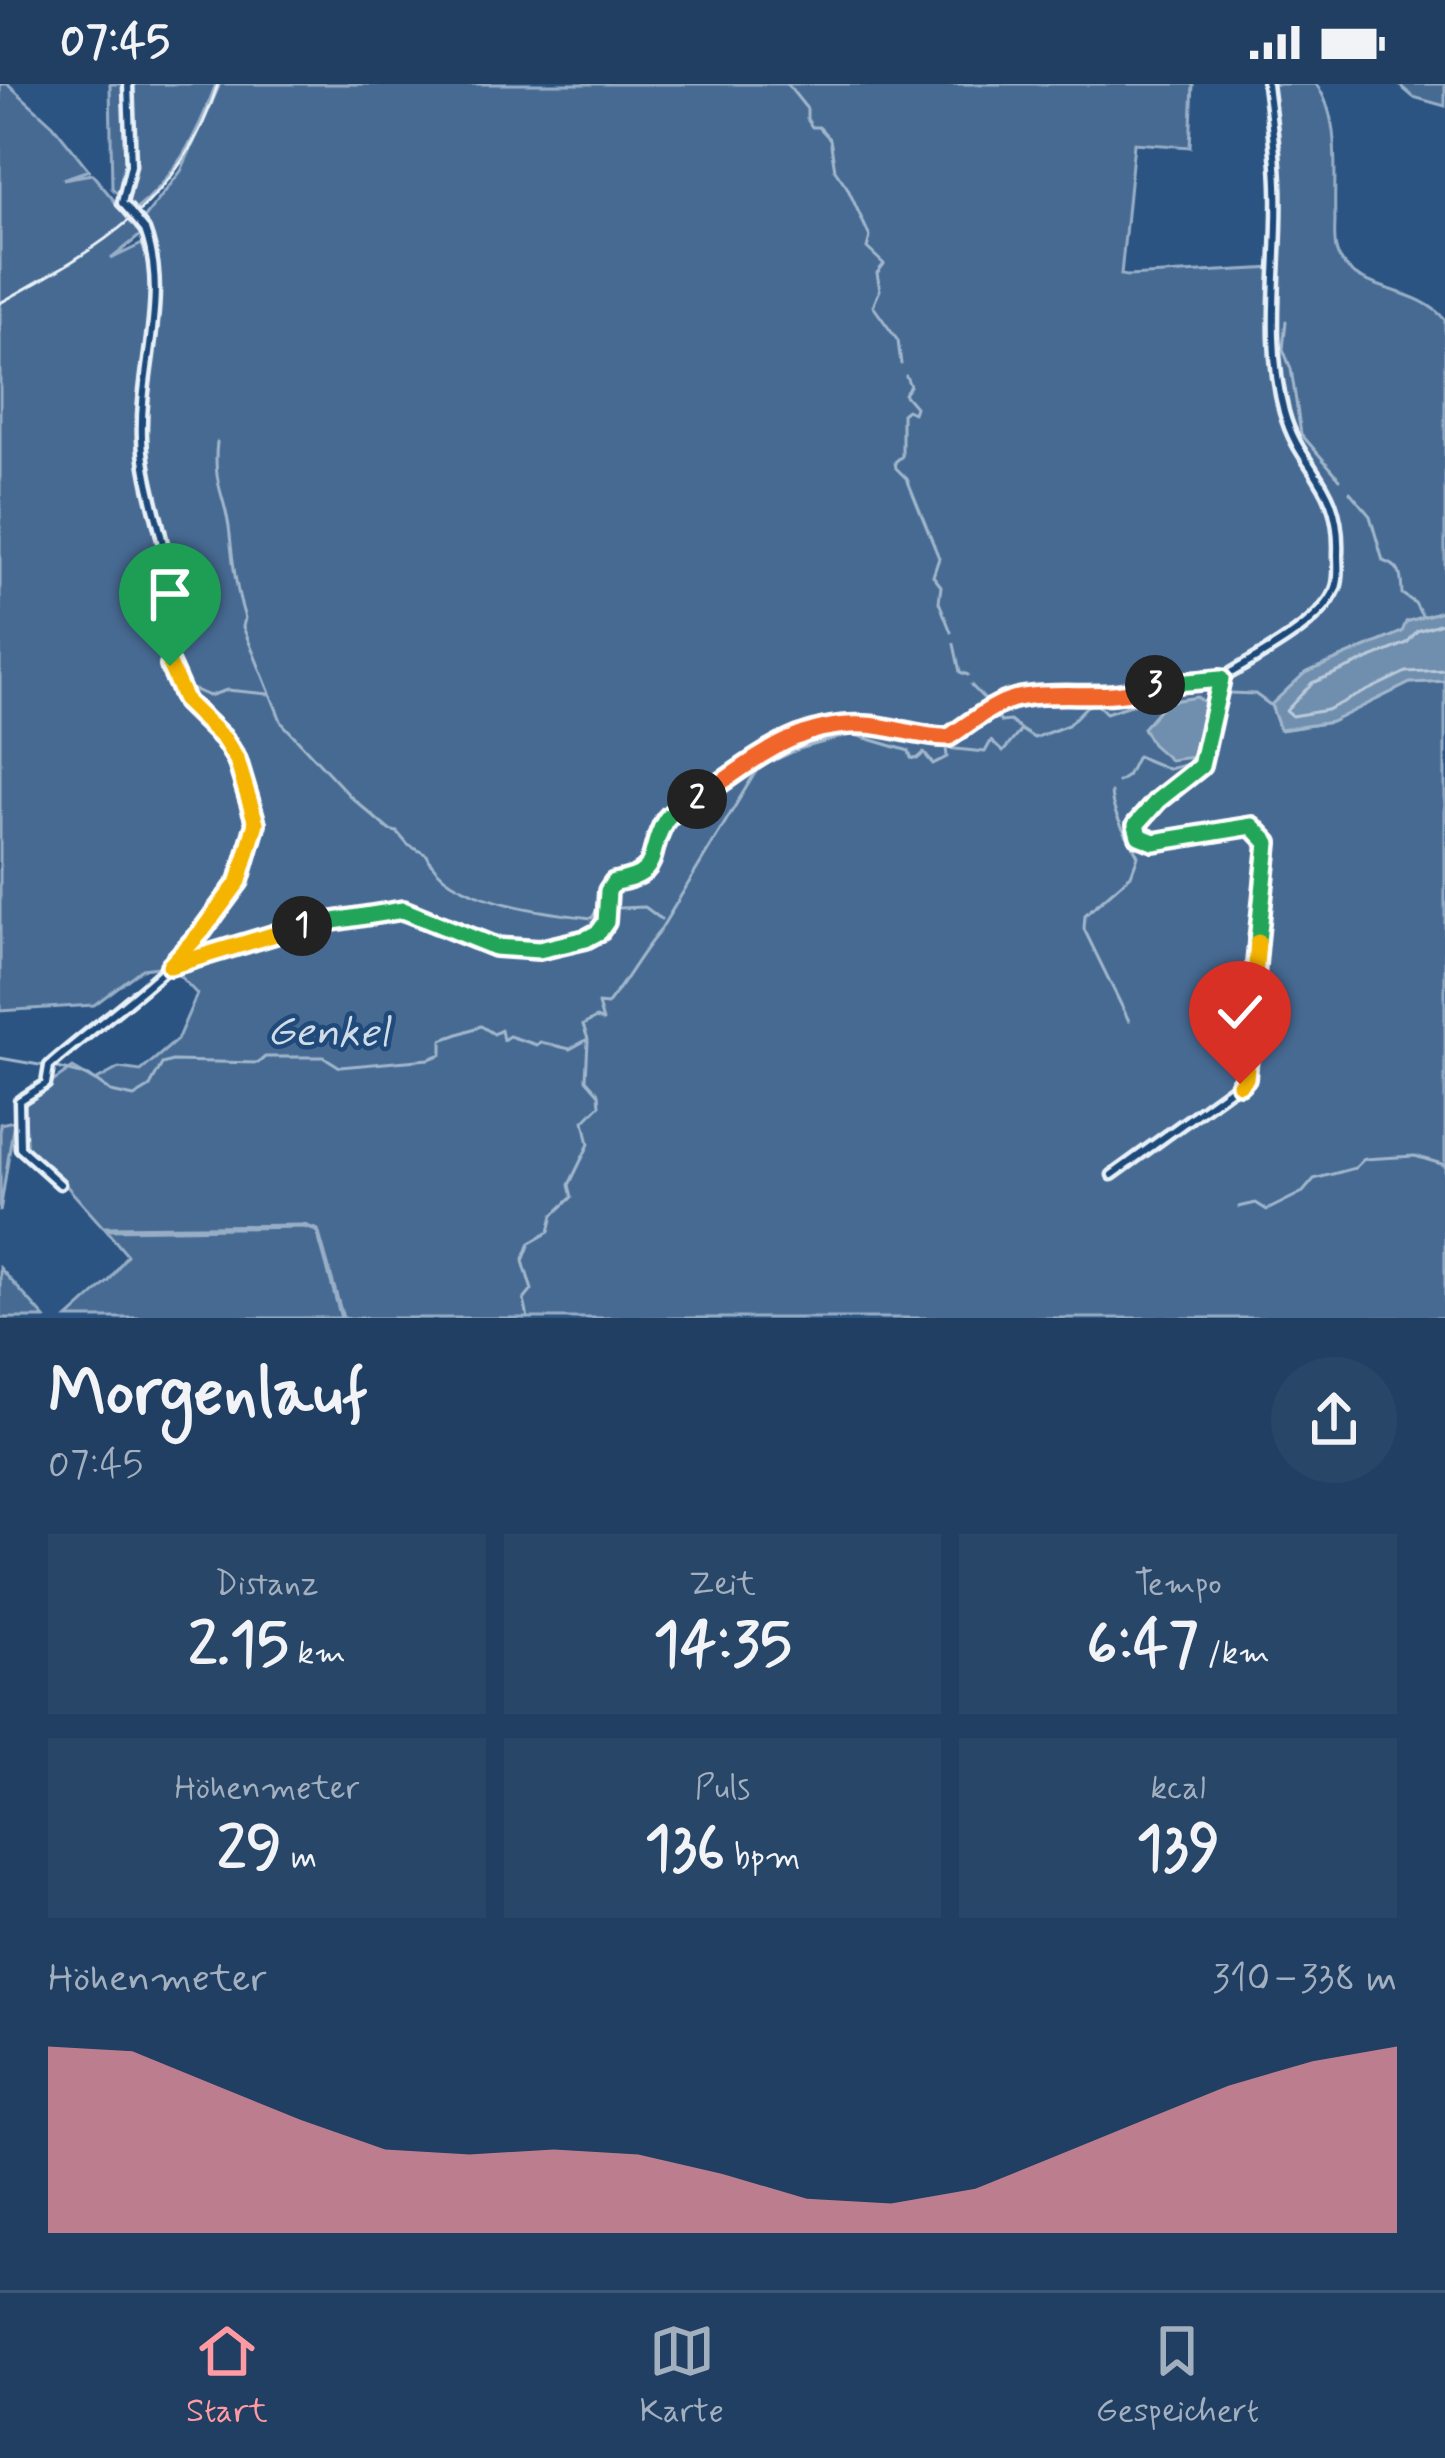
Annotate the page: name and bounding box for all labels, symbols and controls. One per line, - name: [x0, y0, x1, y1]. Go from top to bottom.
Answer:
- text: 07:45: [60, 13, 170, 72]
- pin: [119, 543, 221, 666]
- icon: arrive: [137, 561, 203, 627]
- pin: 3: [1125, 655, 1185, 715]
- text: 3: [1148, 663, 1162, 707]
- pin: 2: [667, 769, 727, 829]
- text: 2: [689, 777, 705, 821]
- pin: 1: [272, 896, 332, 956]
- text: 1: [295, 904, 309, 948]
- pin: [1189, 961, 1291, 1084]
- icon: check: [1207, 979, 1273, 1045]
- water label: Genkel: [266, 1005, 392, 1062]
- text: Morgenlauf: [48, 1352, 368, 1438]
- button: share: [1271, 1357, 1397, 1483]
- text: 07:45: [48, 1440, 143, 1491]
- text: Distanz: [215, 1563, 319, 1607]
- text: Zeit: [689, 1563, 756, 1607]
- text: Tempo: [1134, 1563, 1222, 1607]
- text: 2.15: [188, 1607, 289, 1686]
- text: 14:35: [653, 1607, 792, 1686]
- text: 6:47: [1087, 1607, 1198, 1686]
- text: km: [289, 1632, 346, 1676]
- text: /km: [1198, 1632, 1270, 1676]
- text: Höhenmeter: [174, 1767, 359, 1811]
- text: Puls: [695, 1767, 750, 1811]
- text: kcal: [1150, 1767, 1206, 1811]
- text: 29: [217, 1811, 282, 1890]
- text: 136: [645, 1811, 725, 1890]
- text: 139: [1136, 1811, 1220, 1890]
- text: m: [282, 1836, 317, 1880]
- text: bpm: [725, 1836, 800, 1880]
- text: Höhenmeter: [48, 1954, 266, 2005]
- text: 310–338 m: [1212, 1954, 1397, 2005]
- tab: Start: [186, 2318, 268, 2434]
- tab: Karte: [639, 2318, 724, 2434]
- tab: Gespeichert: [1096, 2318, 1259, 2434]

